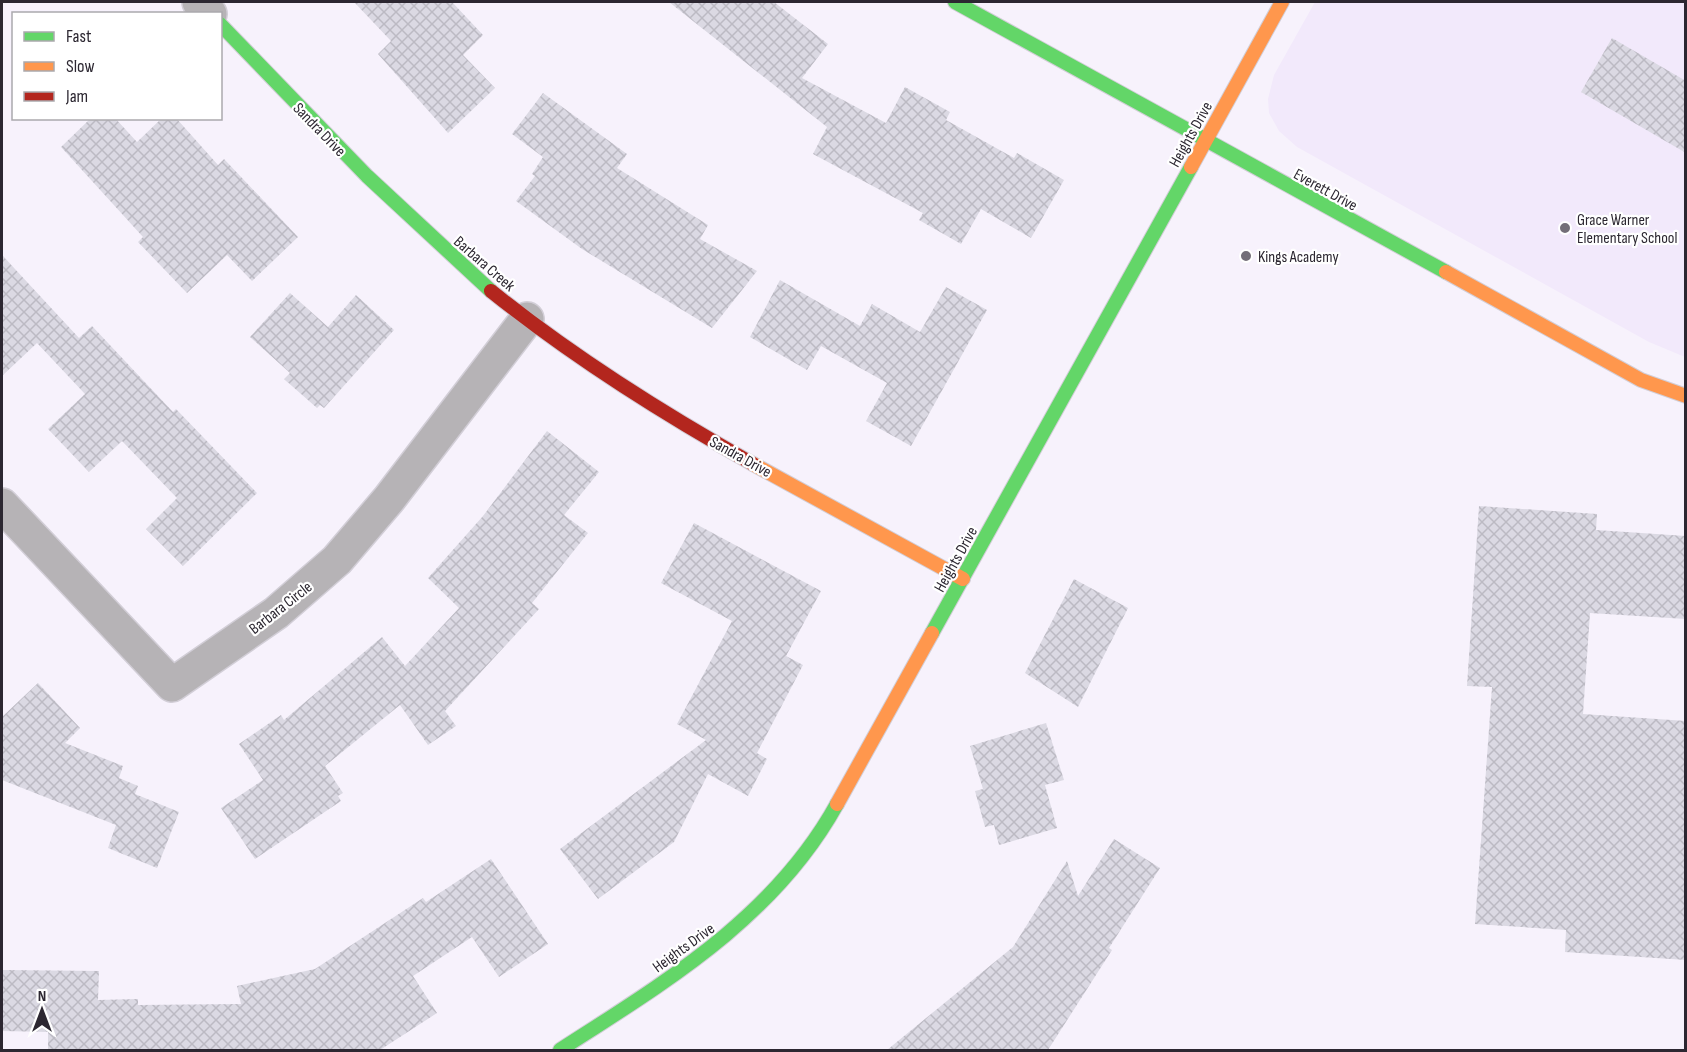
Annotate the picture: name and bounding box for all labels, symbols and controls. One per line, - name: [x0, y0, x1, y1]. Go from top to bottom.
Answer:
- legend: [12, 12, 222, 120]
- text: Fast: [66, 26, 92, 47]
- text: Slow: [66, 56, 95, 77]
- text: Jam: [65, 86, 88, 107]
- street label: Sandra Drive: [289, 99, 349, 161]
- street label: Heights Drive: [1166, 99, 1217, 171]
- street label: Everett Drive: [1290, 165, 1361, 216]
- place label: Grace Warner Elementary School: [1577, 211, 1677, 248]
- marker: Grace Warner Elementary School: [1558, 221, 1572, 235]
- street label: Barbara Creek: [450, 232, 518, 296]
- place label: Kings Academy: [1258, 248, 1339, 267]
- marker: Kings Academy: [1239, 249, 1253, 263]
- street label: Sandra Drive: [706, 433, 774, 482]
- street label: Heights Drive: [931, 524, 982, 596]
- street label: Barbara Circle: [246, 578, 316, 639]
- street label: Heights Drive: [649, 919, 719, 977]
- north arrow: [12, 980, 72, 1040]
- text: N: [38, 987, 46, 1006]

